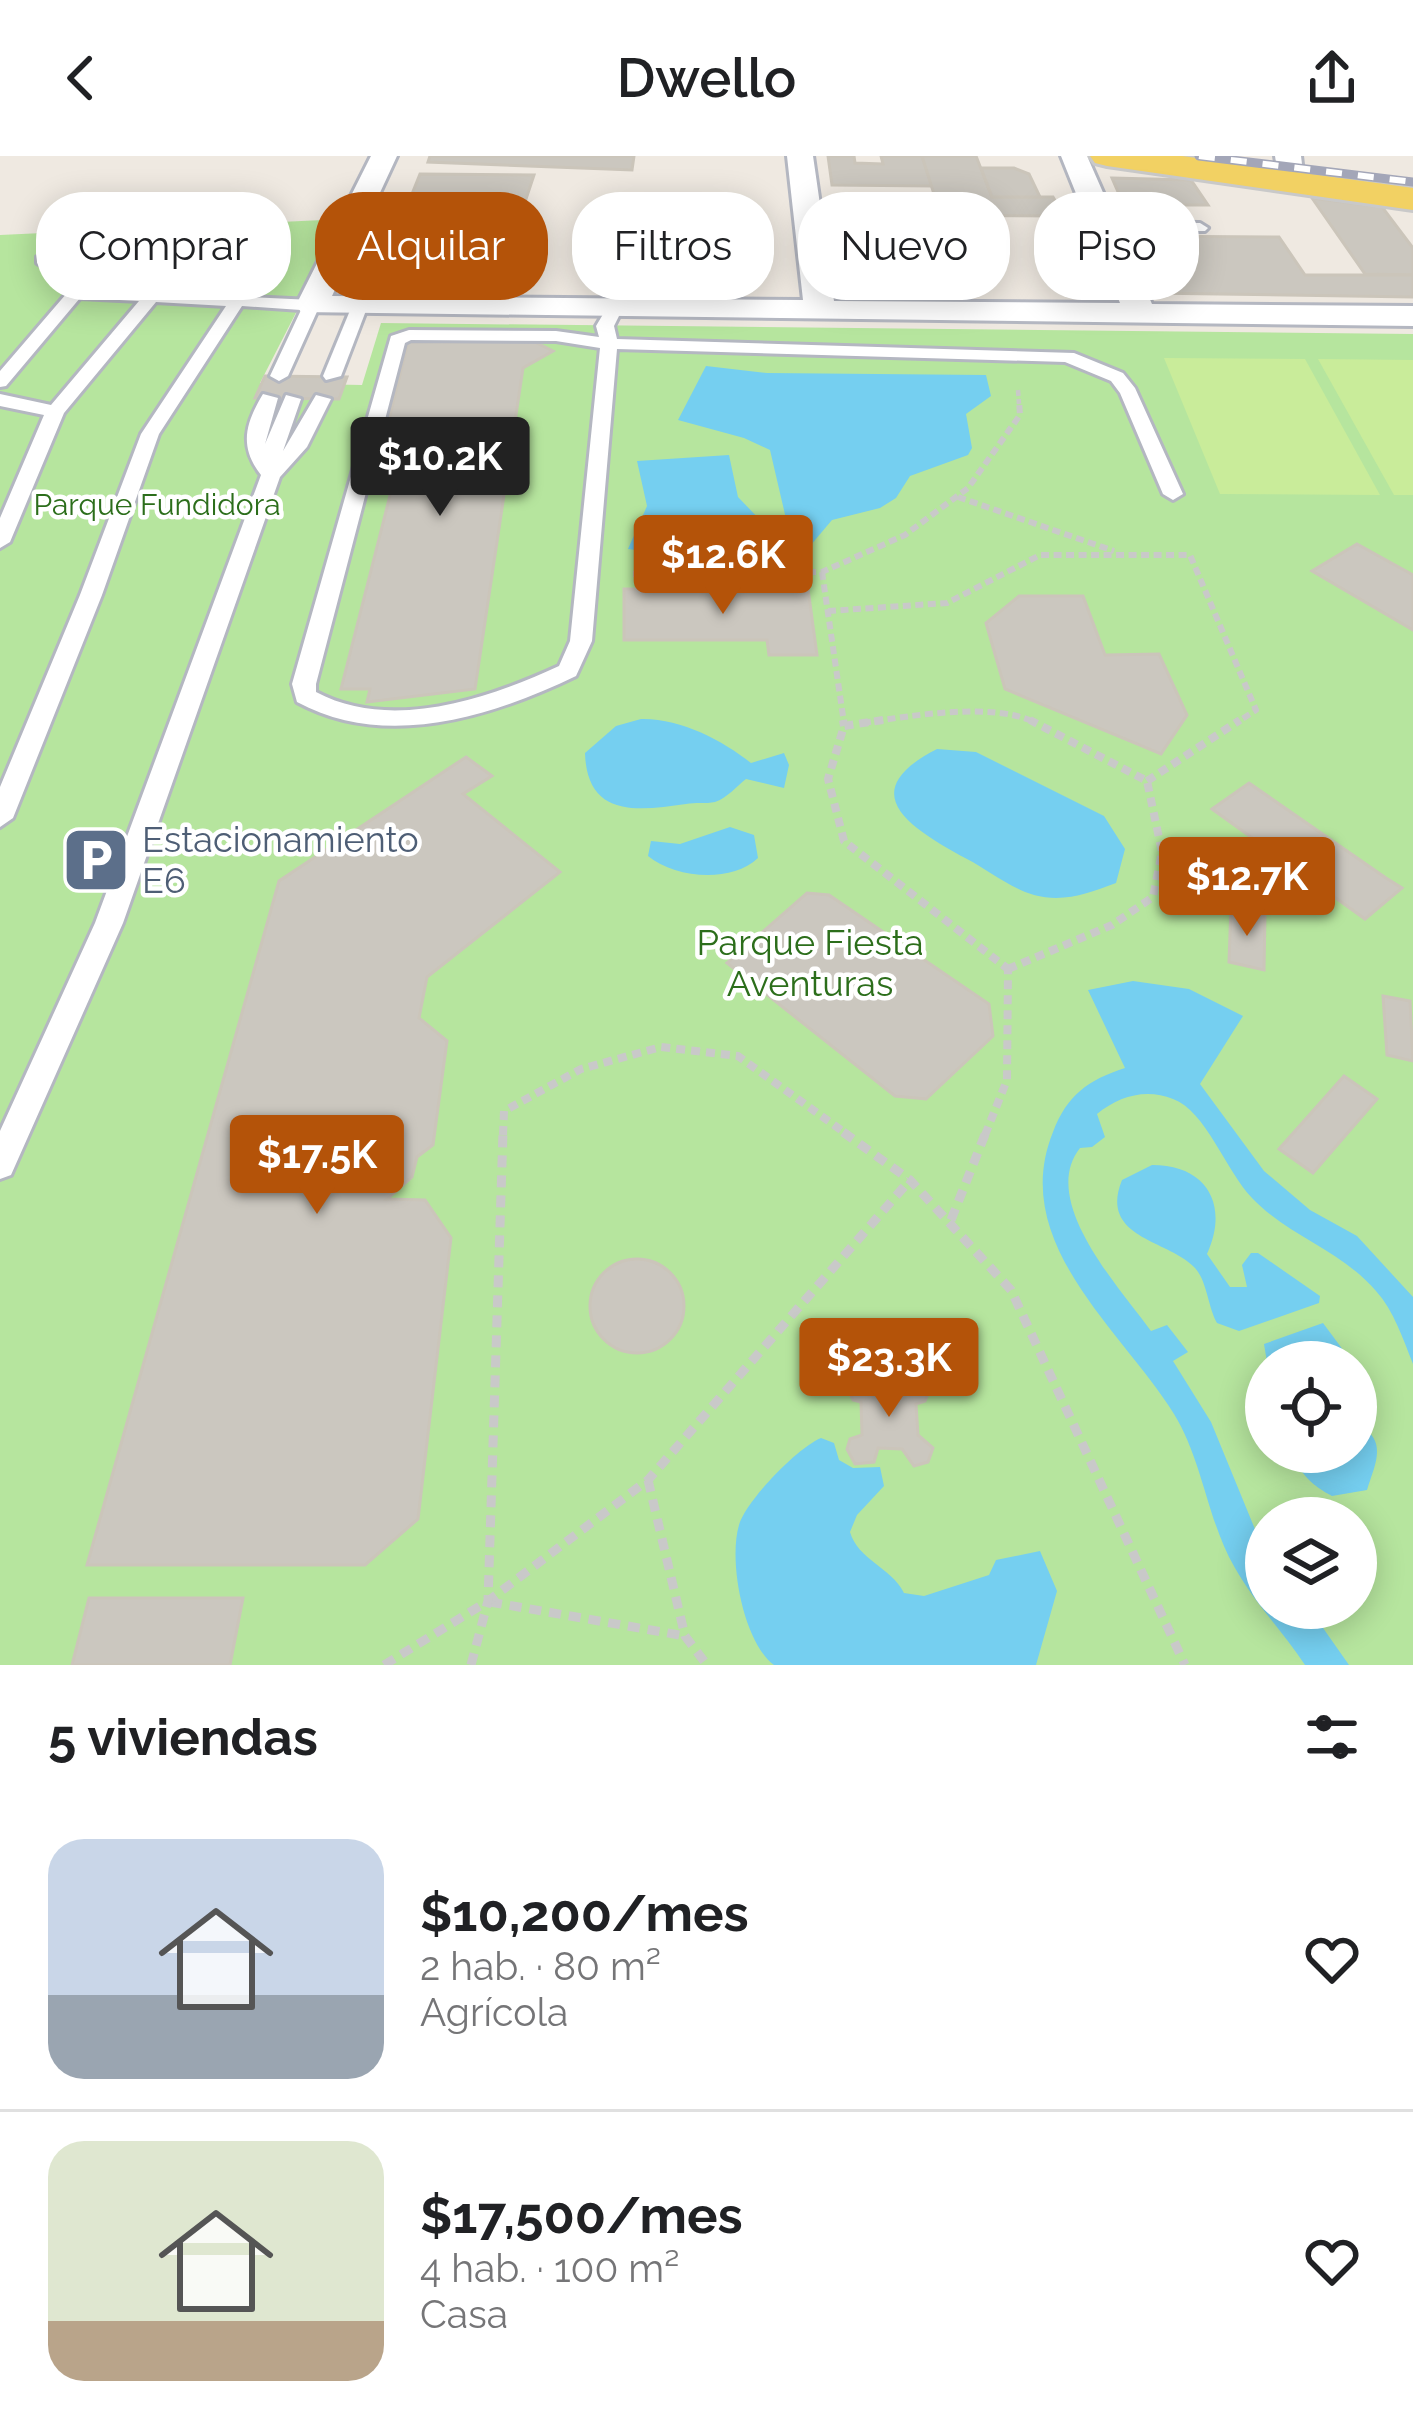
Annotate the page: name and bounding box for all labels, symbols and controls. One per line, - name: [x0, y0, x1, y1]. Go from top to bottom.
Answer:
- icon: back: [48, 45, 114, 111]
- icon: share: [1299, 45, 1365, 111]
- text: Dwello: [617, 46, 796, 110]
- chip: Comprar: [36, 192, 291, 300]
- chip: Alquilar: [315, 192, 548, 300]
- chip: Filtros: [572, 192, 774, 300]
- chip: Nuevo: [798, 192, 1010, 300]
- chip: Piso: [1034, 192, 1199, 300]
- pin: $10.2K: [342, 417, 538, 519]
- text: $10.2K: [378, 433, 502, 479]
- park label: Parque Fundidora: [33, 487, 281, 522]
- pin: $12.6K: [625, 515, 821, 617]
- text: $12.6K: [661, 531, 785, 577]
- place label: Estacionamiento E6: [142, 818, 419, 901]
- parking icon: Estacionamiento E6: [61, 825, 131, 895]
- pin: $12.7K: [1149, 837, 1345, 939]
- text: $12.7K: [1186, 853, 1308, 899]
- park label: Parque Fiesta Aventuras: [696, 921, 924, 1004]
- pin: $17.5K: [219, 1115, 415, 1217]
- text: $17.5K: [257, 1131, 377, 1177]
- pin: $23.3K: [791, 1318, 987, 1420]
- text: $23.3K: [826, 1334, 952, 1380]
- map controls: [1245, 1341, 1377, 1629]
- button: locate: [1245, 1341, 1377, 1473]
- button: layers: [1245, 1497, 1377, 1629]
- icon: filters: [1299, 1704, 1365, 1770]
- text: 5 viviendas: [48, 1707, 318, 1767]
- text: $10,200/mes: [420, 1883, 749, 1943]
- icon: home: [144, 1887, 288, 2031]
- icon: heart: [1299, 1926, 1365, 1992]
- text: 2 hab. · 80 m²: [420, 1943, 661, 1989]
- text: Agrícola: [420, 1989, 568, 2035]
- text: $17,500/mes: [420, 2185, 743, 2245]
- icon: home: [144, 2189, 288, 2333]
- icon: heart: [1299, 2228, 1365, 2294]
- text: 4 hab. · 100 m²: [420, 2245, 679, 2291]
- text: Casa: [420, 2291, 508, 2337]

